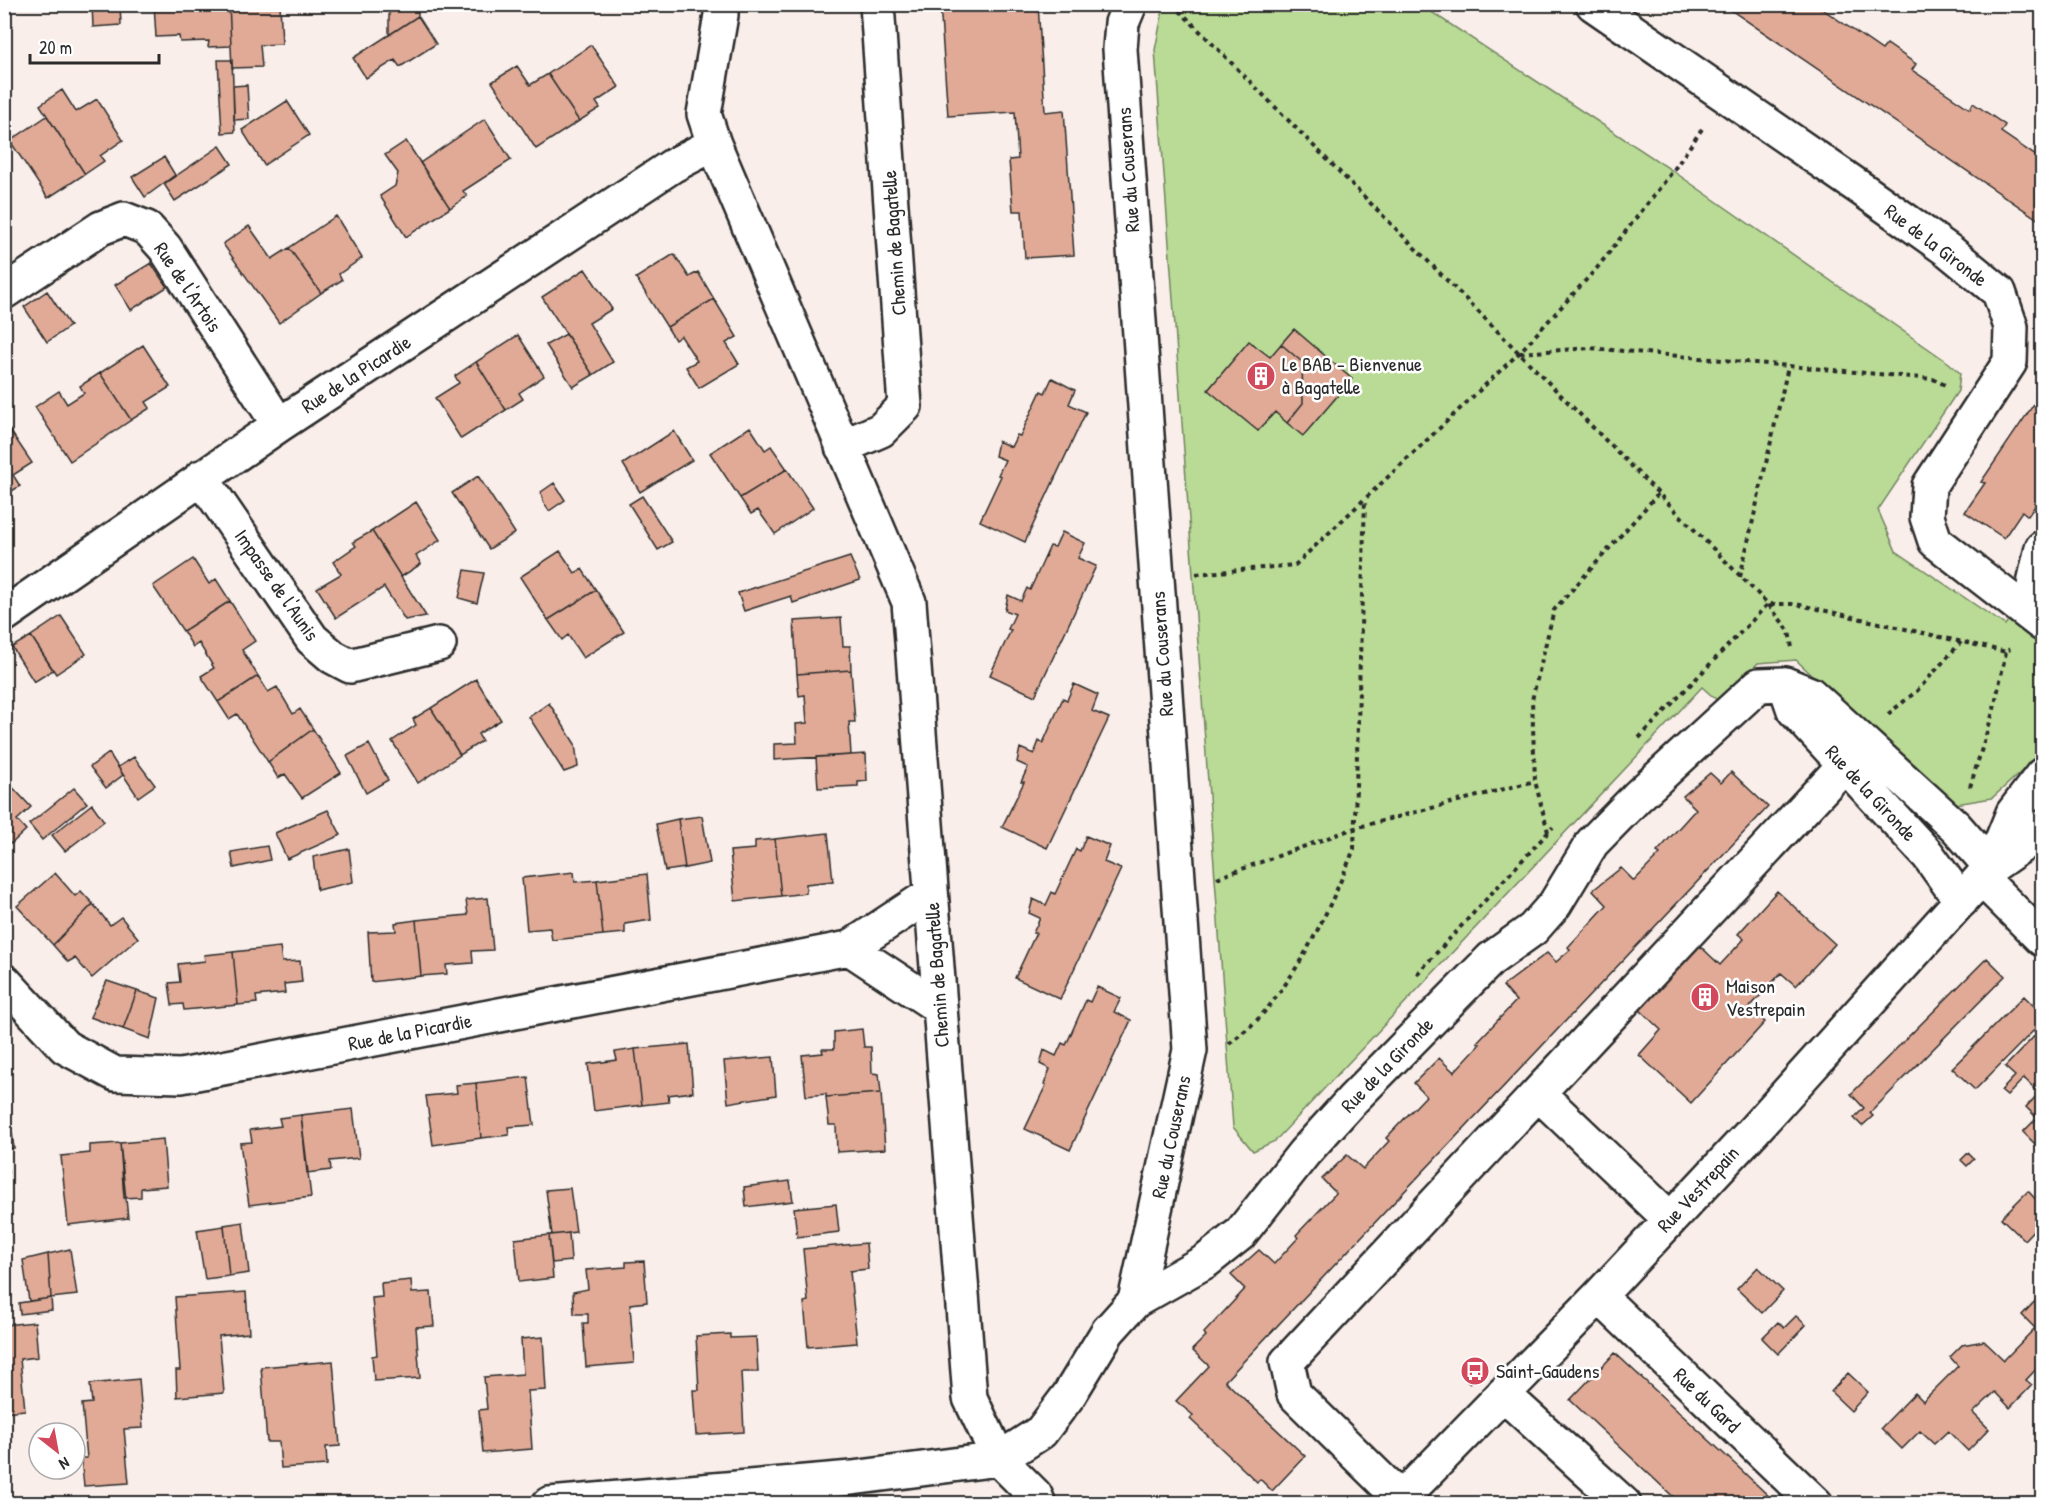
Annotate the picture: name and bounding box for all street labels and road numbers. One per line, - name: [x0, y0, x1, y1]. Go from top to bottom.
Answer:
- street label: Rue du Couserans: [1110, 106, 1145, 233]
- street label: Chemin de Bagatelle: [875, 169, 912, 317]
- street label: Rue de la Gironde: [1879, 197, 1993, 292]
- street label: Rue de l'Artois: [148, 236, 229, 337]
- street label: Rue de la Picardie: [296, 328, 416, 419]
- street label: Impasse de l'Aunis: [229, 523, 326, 646]
- street label: Rue du Couserans: [1144, 590, 1179, 717]
- street label: Rue de la Gironde: [1820, 739, 1923, 847]
- street label: Chemin de Bagatelle: [918, 901, 955, 1049]
- street label: Rue de la Picardie: [346, 1006, 474, 1057]
- street label: Rue de la Gironde: [1334, 1011, 1439, 1118]
- street label: Rue du Couserans: [1144, 1073, 1197, 1201]
- street label: Rue Vestrepain: [1651, 1140, 1745, 1238]
- street label: Rue du Gard: [1668, 1361, 1747, 1438]

